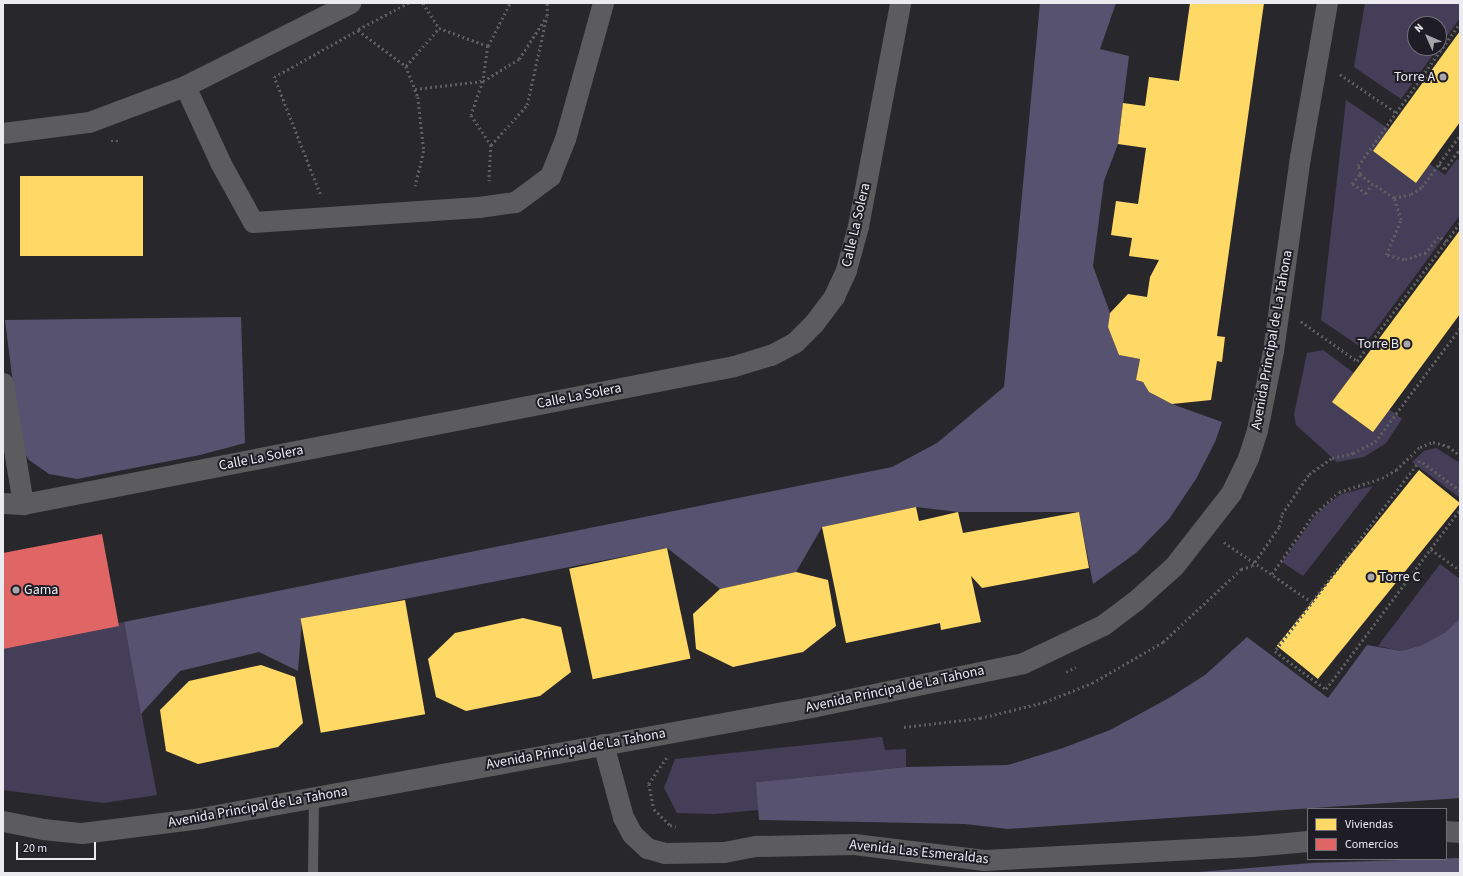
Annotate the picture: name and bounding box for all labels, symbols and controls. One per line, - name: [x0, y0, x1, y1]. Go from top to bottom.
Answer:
- north arrow: [1407, 16, 1447, 56]
- text: N: [1411, 20, 1427, 36]
- place label: Torre A: [1394, 69, 1435, 85]
- marker: Torre A: [1438, 72, 1448, 82]
- street label: Calle La Solera: [838, 181, 874, 269]
- street label: Avenida Principal de La Tahona: [1248, 249, 1296, 431]
- place label: Torre B: [1357, 336, 1399, 352]
- marker: Torre B: [1402, 339, 1412, 349]
- street label: Calle La Solera: [535, 380, 623, 412]
- street label: Calle La Solera: [217, 442, 305, 474]
- place label: Torre C: [1379, 569, 1420, 585]
- marker: Torre C: [1366, 572, 1376, 582]
- place label: Gama: [24, 582, 58, 598]
- marker: Gama: [11, 585, 21, 595]
- street label: Avenida Principal de La Tahona: [804, 662, 986, 716]
- street label: Avenida Principal de La Tahona: [485, 725, 667, 773]
- street label: Avenida Principal de La Tahona: [167, 783, 349, 831]
- legend: [1307, 808, 1447, 860]
- text: Viviendas: [1345, 816, 1393, 833]
- scale bar: [18, 834, 98, 860]
- street label: Avenida Las Esmeraldas: [849, 836, 989, 868]
- text: Comercios: [1345, 836, 1398, 853]
- text: 20 m: [23, 840, 47, 857]

